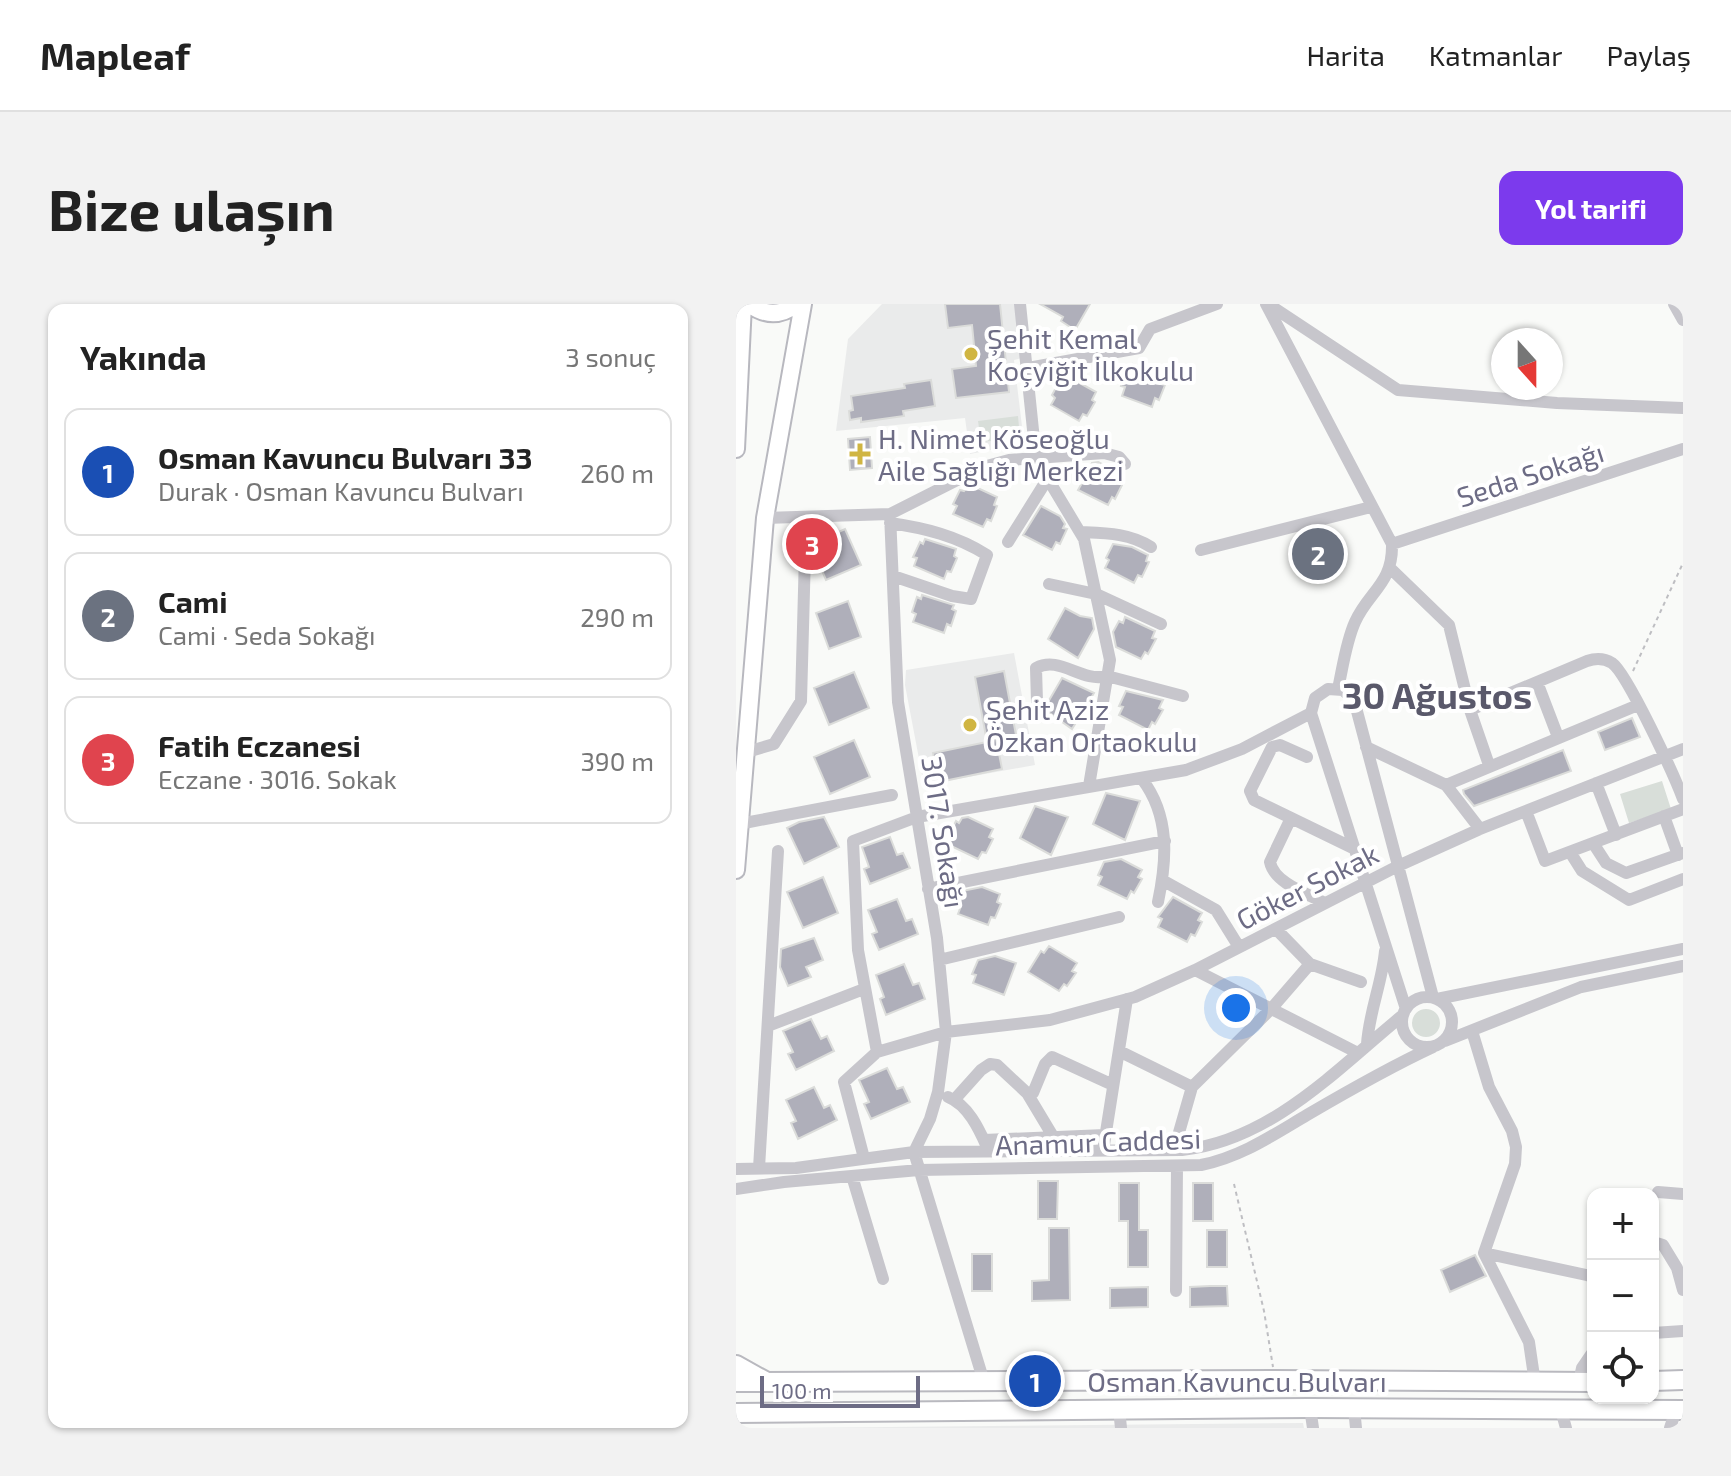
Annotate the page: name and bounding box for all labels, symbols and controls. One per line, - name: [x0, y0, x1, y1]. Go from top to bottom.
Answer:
- text: Mapleaf: [40, 32, 190, 78]
- text: Harita: [1306, 38, 1385, 72]
- text: Katmanlar: [1429, 38, 1562, 72]
- text: Paylaş: [1606, 38, 1691, 72]
- button: Yol tarifi: [1499, 171, 1683, 245]
- text: Bize ulaşın: [48, 175, 335, 242]
- place label: Şehit Kemal Koçyiğit İlkokulu: [987, 321, 1194, 388]
- north arrow: [1491, 328, 1563, 400]
- text: Yakında: [80, 336, 207, 377]
- text: 3 sonuç: [565, 341, 656, 372]
- marker: Şehit Kemal Koçyiğit İlkokulu: [962, 345, 980, 363]
- place label: H. Nimet Köseoğlu Aile Sağlığı Merkezi: [878, 421, 1124, 487]
- street label: Seda Sokağı: [1452, 434, 1608, 514]
- text: Osman Kavuncu Bulvarı 33: [158, 439, 533, 475]
- marker: H. Nimet Köseoğlu Aile Sağlığı Merkezi: [849, 443, 871, 465]
- text: 1: [102, 457, 114, 488]
- text: 260 m: [580, 457, 654, 488]
- text: Durak · Osman Kavuncu Bulvarı: [158, 475, 524, 506]
- pin: 3: [786, 514, 838, 574]
- pin: 2: [1292, 524, 1344, 584]
- text: Cami: [158, 583, 227, 619]
- text: 2: [100, 601, 116, 632]
- text: 290 m: [580, 601, 654, 632]
- text: Cami · Seda Sokağı: [158, 619, 375, 650]
- district label: 30 Ağustos: [1342, 673, 1532, 716]
- place label: Şehit Aziz Özkan Ortaokulu: [986, 692, 1198, 758]
- marker: Şehit Aziz Özkan Ortaokulu: [961, 716, 979, 734]
- text: Fatih Eczanesi: [158, 727, 361, 763]
- text: 3: [101, 745, 115, 776]
- text: 390 m: [580, 745, 654, 776]
- street label: 3017. Sokağı: [915, 754, 973, 910]
- text: Eczane · 3016. Sokak: [158, 763, 397, 794]
- street label: Göker Sokak: [1230, 836, 1384, 936]
- your location: [1216, 988, 1256, 1028]
- street label: Anamur Caddesi: [994, 1120, 1202, 1162]
- map controls: [1587, 1188, 1659, 1404]
- button: +: [1587, 1188, 1659, 1260]
- button: −: [1587, 1260, 1659, 1332]
- button: locate: [1587, 1332, 1659, 1404]
- pin: 1: [1009, 1351, 1061, 1411]
- street label: Osman Kavuncu Bulvarı: [1087, 1364, 1387, 1398]
- scale bar: [760, 1372, 920, 1408]
- text: 100 m: [772, 1377, 831, 1403]

